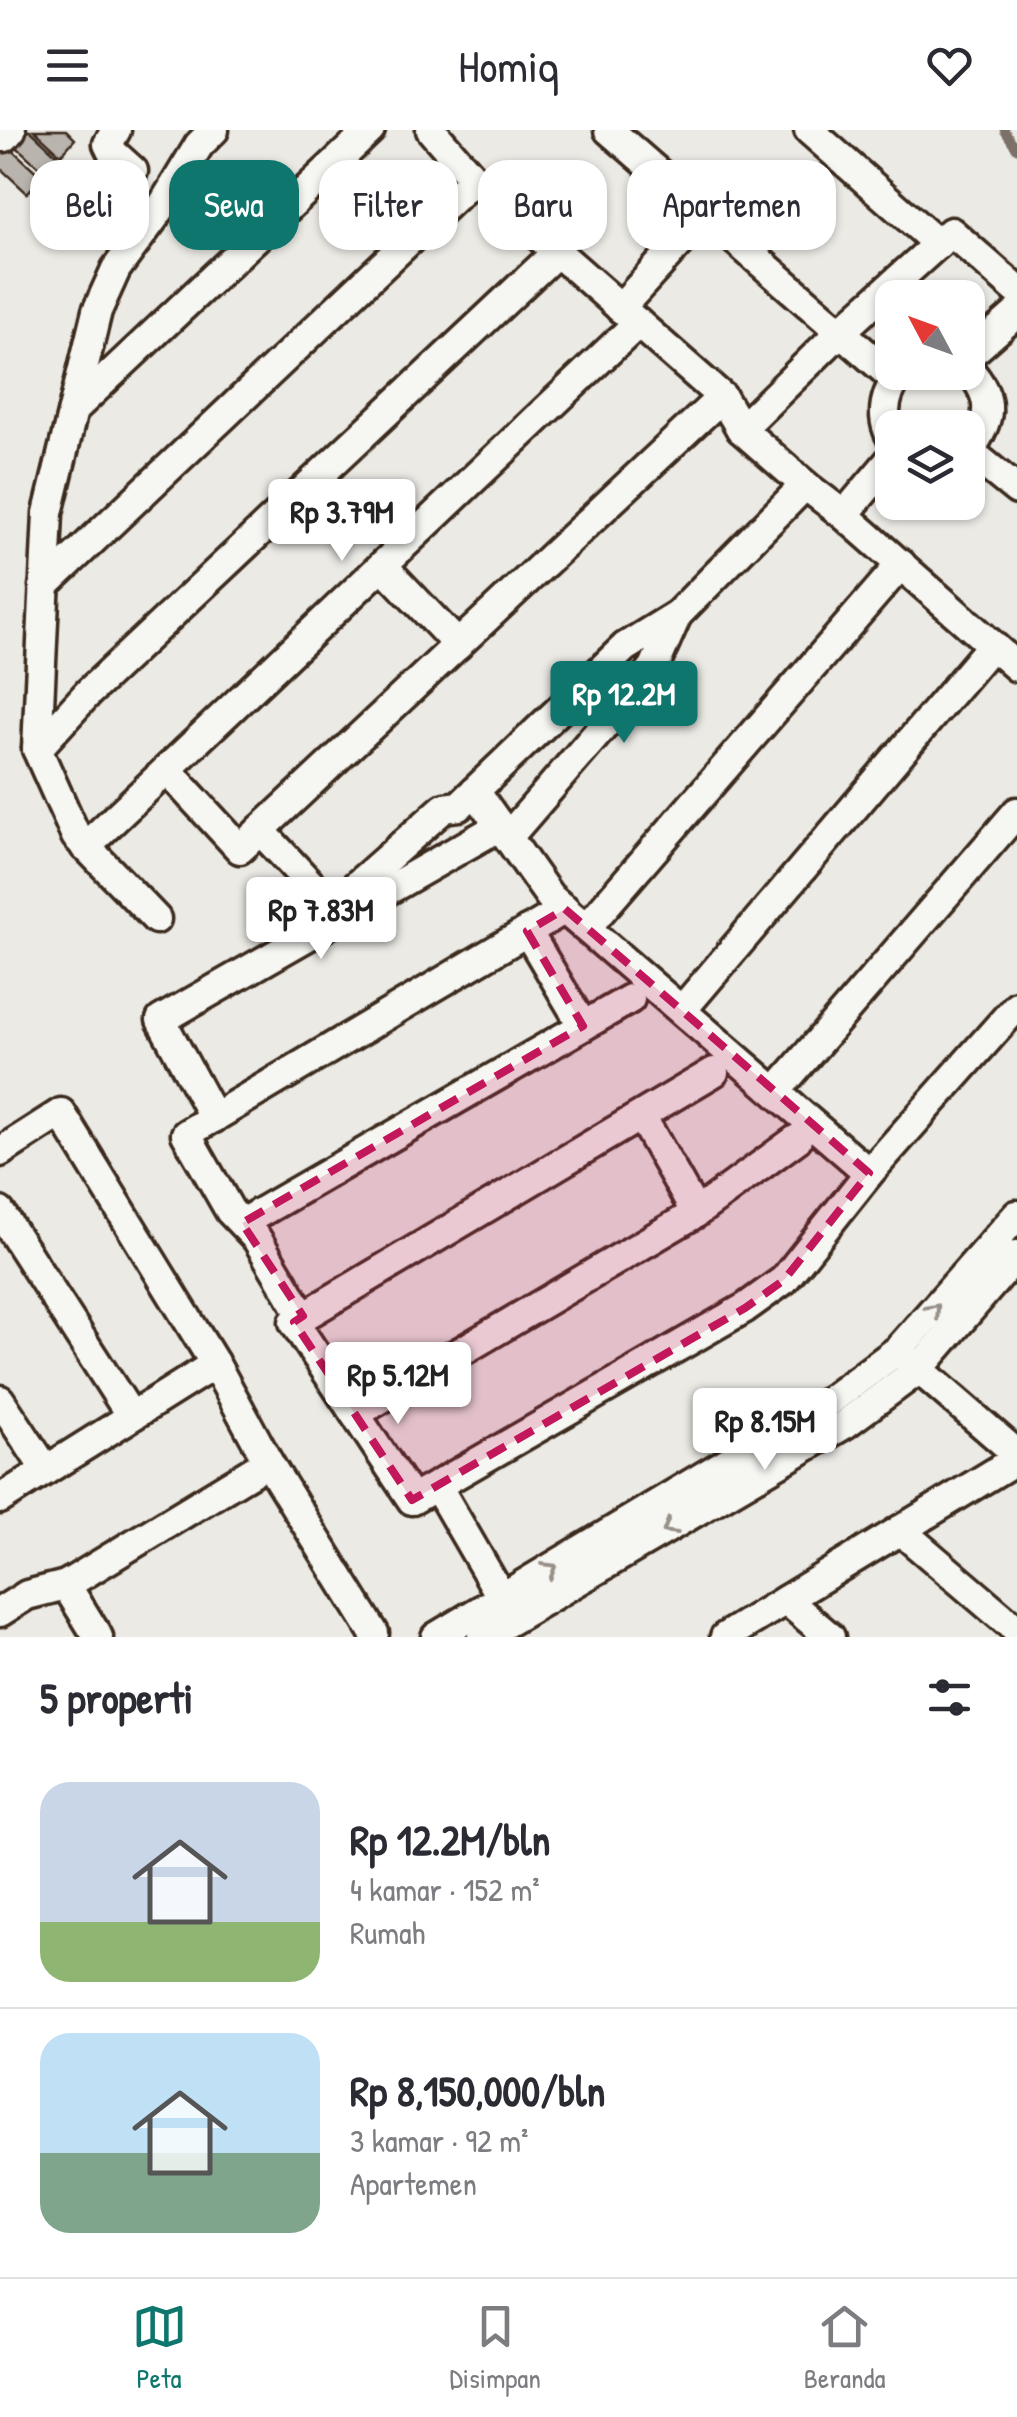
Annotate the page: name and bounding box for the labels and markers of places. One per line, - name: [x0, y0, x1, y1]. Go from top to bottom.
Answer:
- pin: Rp 3.79M: [239, 479, 445, 564]
- pin: Rp 12.2M: [521, 661, 727, 746]
- pin: Rp 7.83M: [218, 877, 424, 962]
- pin: Rp 5.12M: [295, 1342, 501, 1427]
- pin: Rp 8.15M: [662, 1388, 868, 1473]

